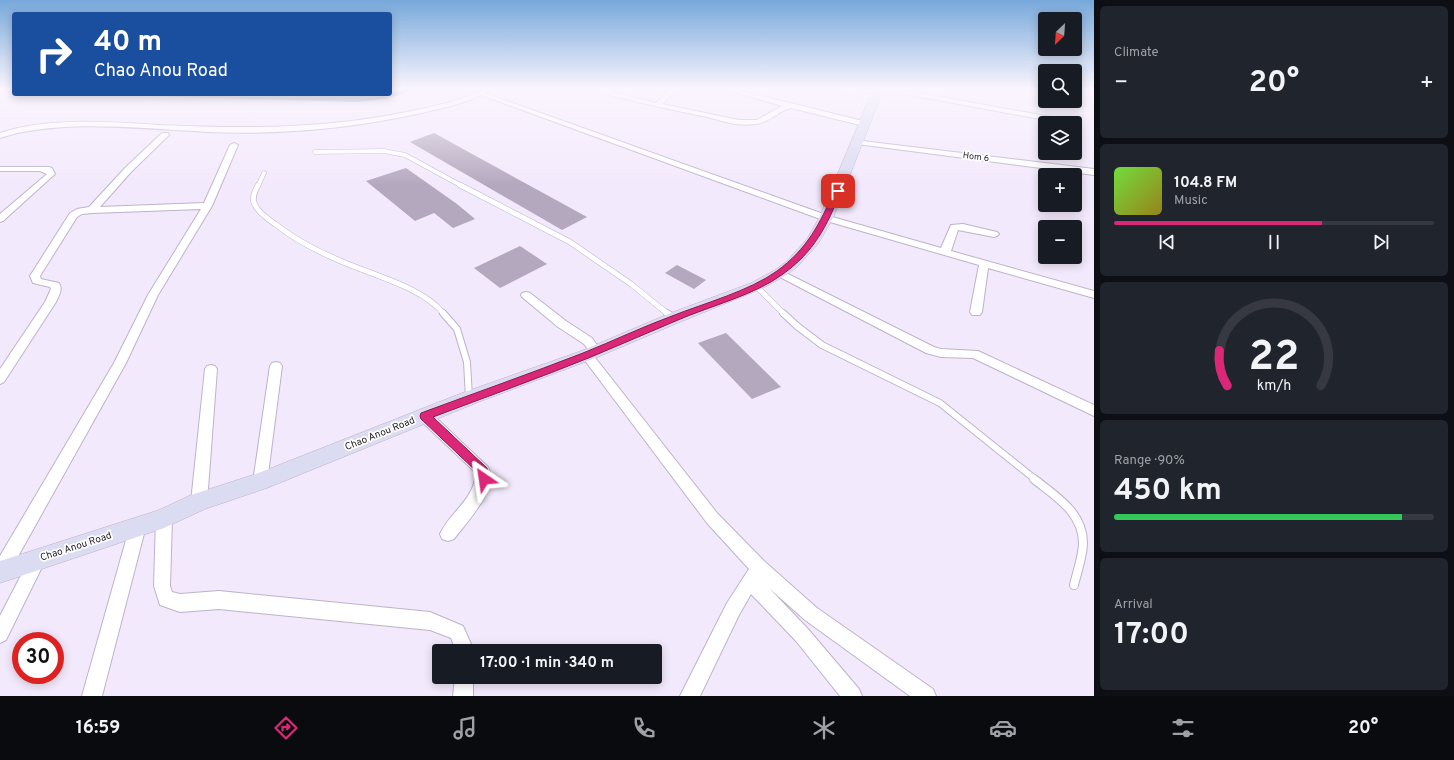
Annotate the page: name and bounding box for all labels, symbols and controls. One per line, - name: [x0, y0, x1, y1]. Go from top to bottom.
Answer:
- north arrow: [1038, 12, 1082, 56]
- map controls: [1038, 12, 1082, 264]
- text: 40 m: [94, 25, 162, 61]
- icon: right: [28, 28, 80, 80]
- text: Climate: [1114, 45, 1159, 61]
- text: Chao Anou Road: [94, 60, 228, 83]
- button: search: [1038, 64, 1082, 108]
- text: 20°: [1249, 65, 1299, 102]
- text: −: [1114, 70, 1128, 97]
- text: +: [1420, 70, 1434, 97]
- button: layers: [1038, 116, 1082, 160]
- street label: Hom 6: [962, 150, 990, 164]
- button: +: [1038, 168, 1082, 212]
- pin: [821, 174, 855, 208]
- text: 104.8 FM: [1174, 174, 1237, 193]
- icon: arrive: [827, 180, 849, 202]
- text: Music: [1174, 193, 1208, 209]
- button: −: [1038, 220, 1082, 264]
- icon: previous: [1156, 231, 1178, 253]
- icon: pause: [1263, 231, 1285, 253]
- icon: next: [1370, 231, 1392, 253]
- text: 22: [1249, 332, 1299, 385]
- text: km/h: [1257, 377, 1291, 395]
- street label: Chao Anou Road: [343, 414, 417, 454]
- text: Range · 90%: [1114, 453, 1185, 469]
- position arrow: [463, 458, 505, 500]
- text: 450 km: [1114, 473, 1222, 510]
- street label: Chao Anou Road: [39, 529, 113, 565]
- text: Arrival: [1114, 597, 1153, 613]
- text: 17:00: [1114, 617, 1189, 654]
- speed limit sign: 30: [12, 632, 64, 684]
- text: 17:00 · 1 min · 340 m: [480, 654, 614, 673]
- icon: directions: [272, 714, 300, 742]
- icon: music: [451, 714, 479, 742]
- icon: phone: [630, 714, 658, 742]
- icon: climate: [810, 714, 838, 742]
- icon: car: [989, 714, 1017, 742]
- icon: filters: [1169, 714, 1197, 742]
- text: 16:59: [76, 717, 120, 740]
- text: 20°: [1348, 717, 1378, 740]

